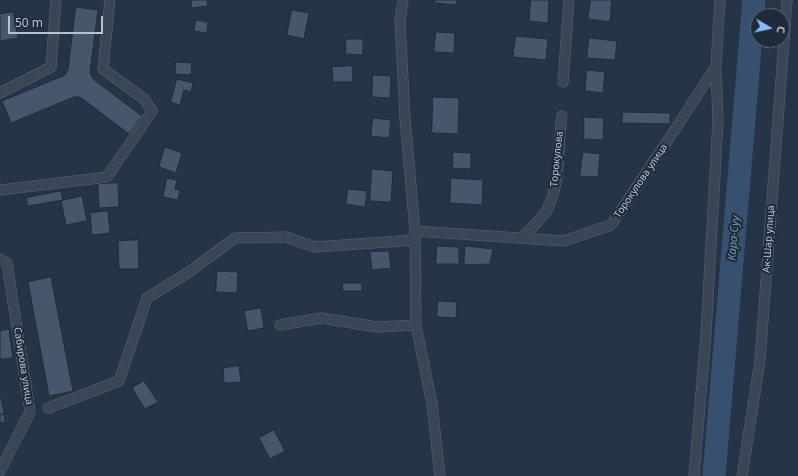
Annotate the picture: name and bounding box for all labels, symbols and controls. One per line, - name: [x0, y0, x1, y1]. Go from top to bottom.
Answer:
- scale bar: [10, 8, 105, 34]
- north arrow: [750, 8, 790, 48]
- text: 50 m: [15, 14, 43, 31]
- text: С: [773, 25, 789, 34]
- street label: Торокулова: [548, 131, 566, 187]
- street label: Торокулова улица: [612, 142, 670, 220]
- street label: Ак-Шар улица: [761, 205, 777, 273]
- water label: Кара-Суу: [725, 215, 743, 261]
- street label: Сабирова улица: [11, 326, 35, 406]

